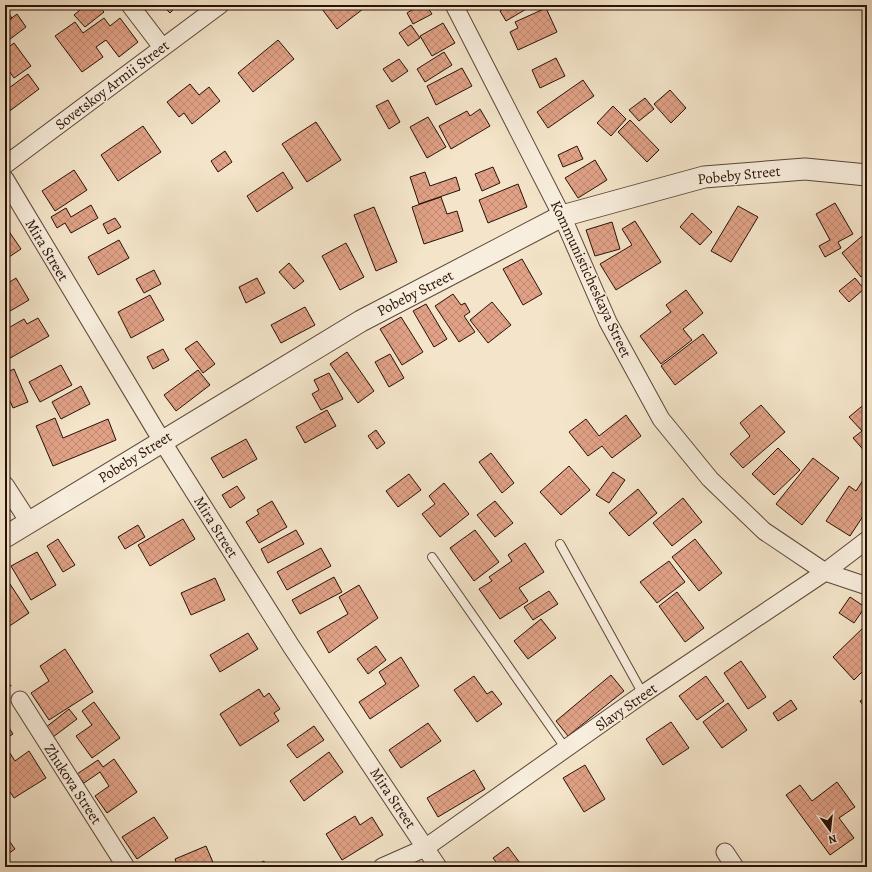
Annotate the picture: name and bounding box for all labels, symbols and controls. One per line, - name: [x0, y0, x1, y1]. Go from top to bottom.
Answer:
- street label: Sovetskoy Armii Street: [51, 35, 173, 135]
- street label: Pobeby Street: [697, 161, 782, 189]
- street label: Kommunisticheskaya Street: [546, 197, 636, 361]
- street label: Mira Street: [21, 215, 73, 285]
- street label: Pobeby Street: [373, 265, 457, 321]
- street label: Pobeby Street: [94, 426, 176, 488]
- street label: Mira Street: [189, 492, 243, 562]
- street label: Slavy Street: [591, 678, 661, 736]
- street label: Zhukova Street: [39, 740, 107, 828]
- street label: Mira Street: [365, 764, 421, 832]
- north arrow: [810, 810, 850, 850]
- text: N: [827, 831, 838, 847]

